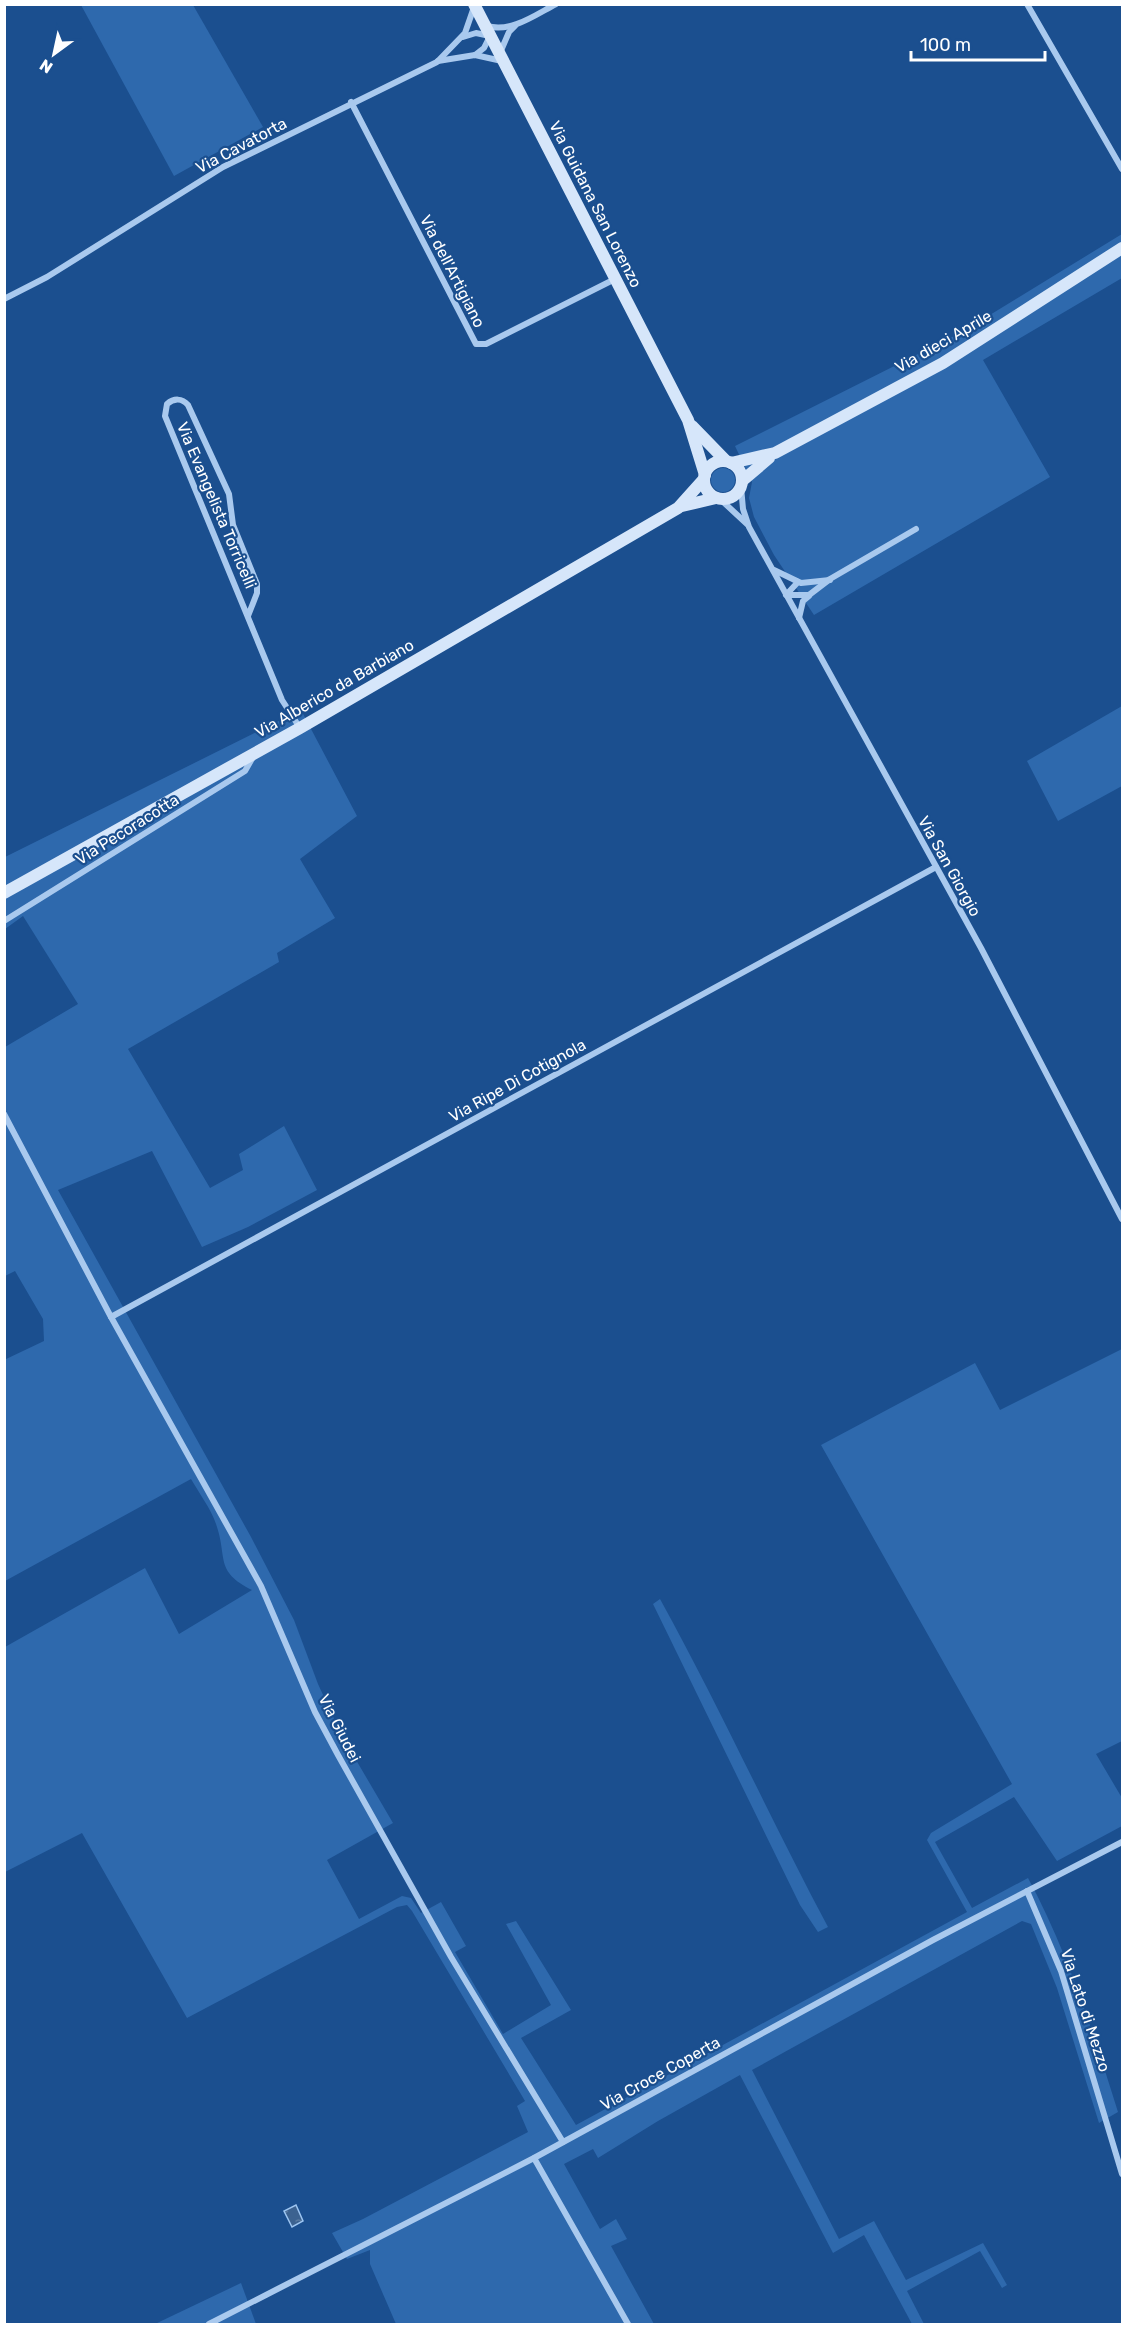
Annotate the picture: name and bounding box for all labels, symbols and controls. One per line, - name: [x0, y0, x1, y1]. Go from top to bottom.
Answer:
- north arrow: [24, 24, 84, 84]
- scale bar: [911, 24, 1044, 62]
- text: 100 m: [920, 34, 971, 56]
- text: N: [36, 55, 56, 77]
- street label: Via Cavatorta: [192, 114, 290, 177]
- street label: Via Guidana San Lorenzo: [545, 118, 646, 291]
- street label: Via dell'Artigiano: [416, 212, 489, 331]
- street label: Via dieci Aprile: [891, 306, 995, 377]
- street label: Via Evangelista Torricelli: [173, 419, 260, 591]
- street label: Via Alberico da Barbiano: [251, 635, 417, 742]
- street label: Via Pecoracotta: [72, 790, 182, 869]
- street label: Via San Giorgio: [914, 813, 985, 920]
- street label: Via Ripe Di Cotignola: [445, 1035, 589, 1126]
- street label: Via Giudei: [314, 1691, 365, 1765]
- street label: Via Lato di Mezzo: [1057, 1946, 1114, 2074]
- street label: Via Croce Coperta: [597, 2033, 723, 2114]

